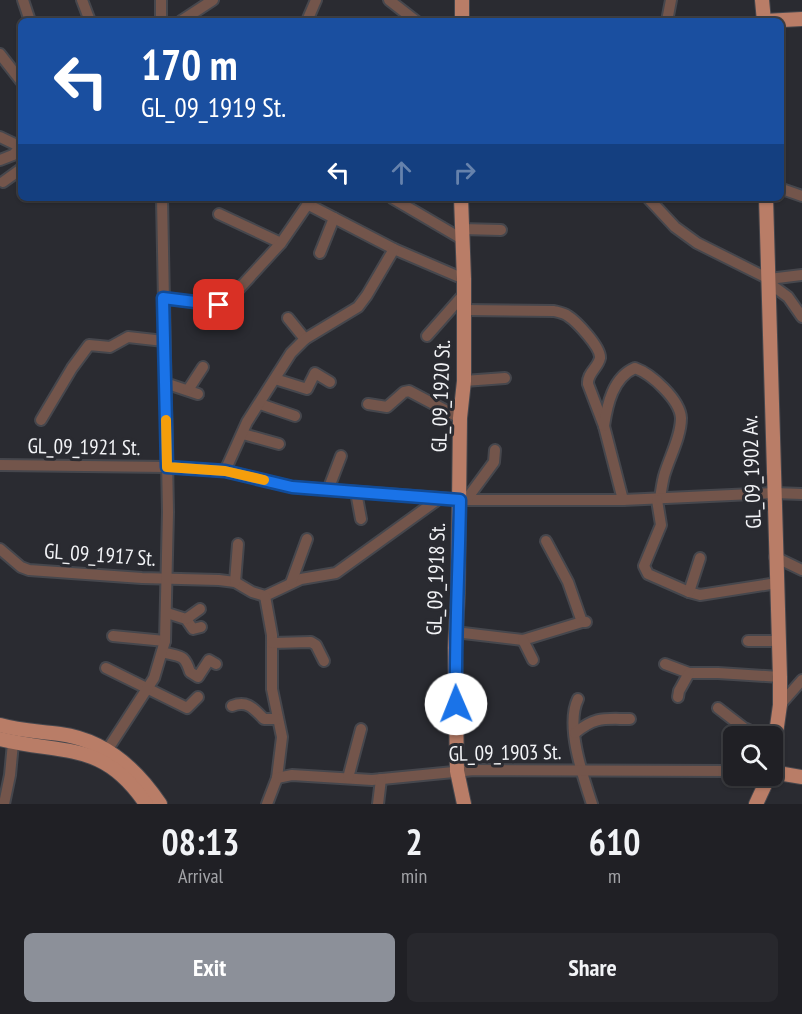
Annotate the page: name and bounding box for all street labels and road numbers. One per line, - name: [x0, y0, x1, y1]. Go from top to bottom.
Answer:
- street label: GL_09_1920 St.: [425, 339, 456, 453]
- street label: GL_09_1902 Av.: [736, 415, 767, 529]
- street label: GL_09_1921 St.: [27, 432, 141, 461]
- street label: GL_09_1918 St.: [420, 522, 451, 636]
- street label: GL_09_1917 St.: [43, 537, 157, 572]
- street label: GL_09_1903 St.: [448, 738, 562, 767]

